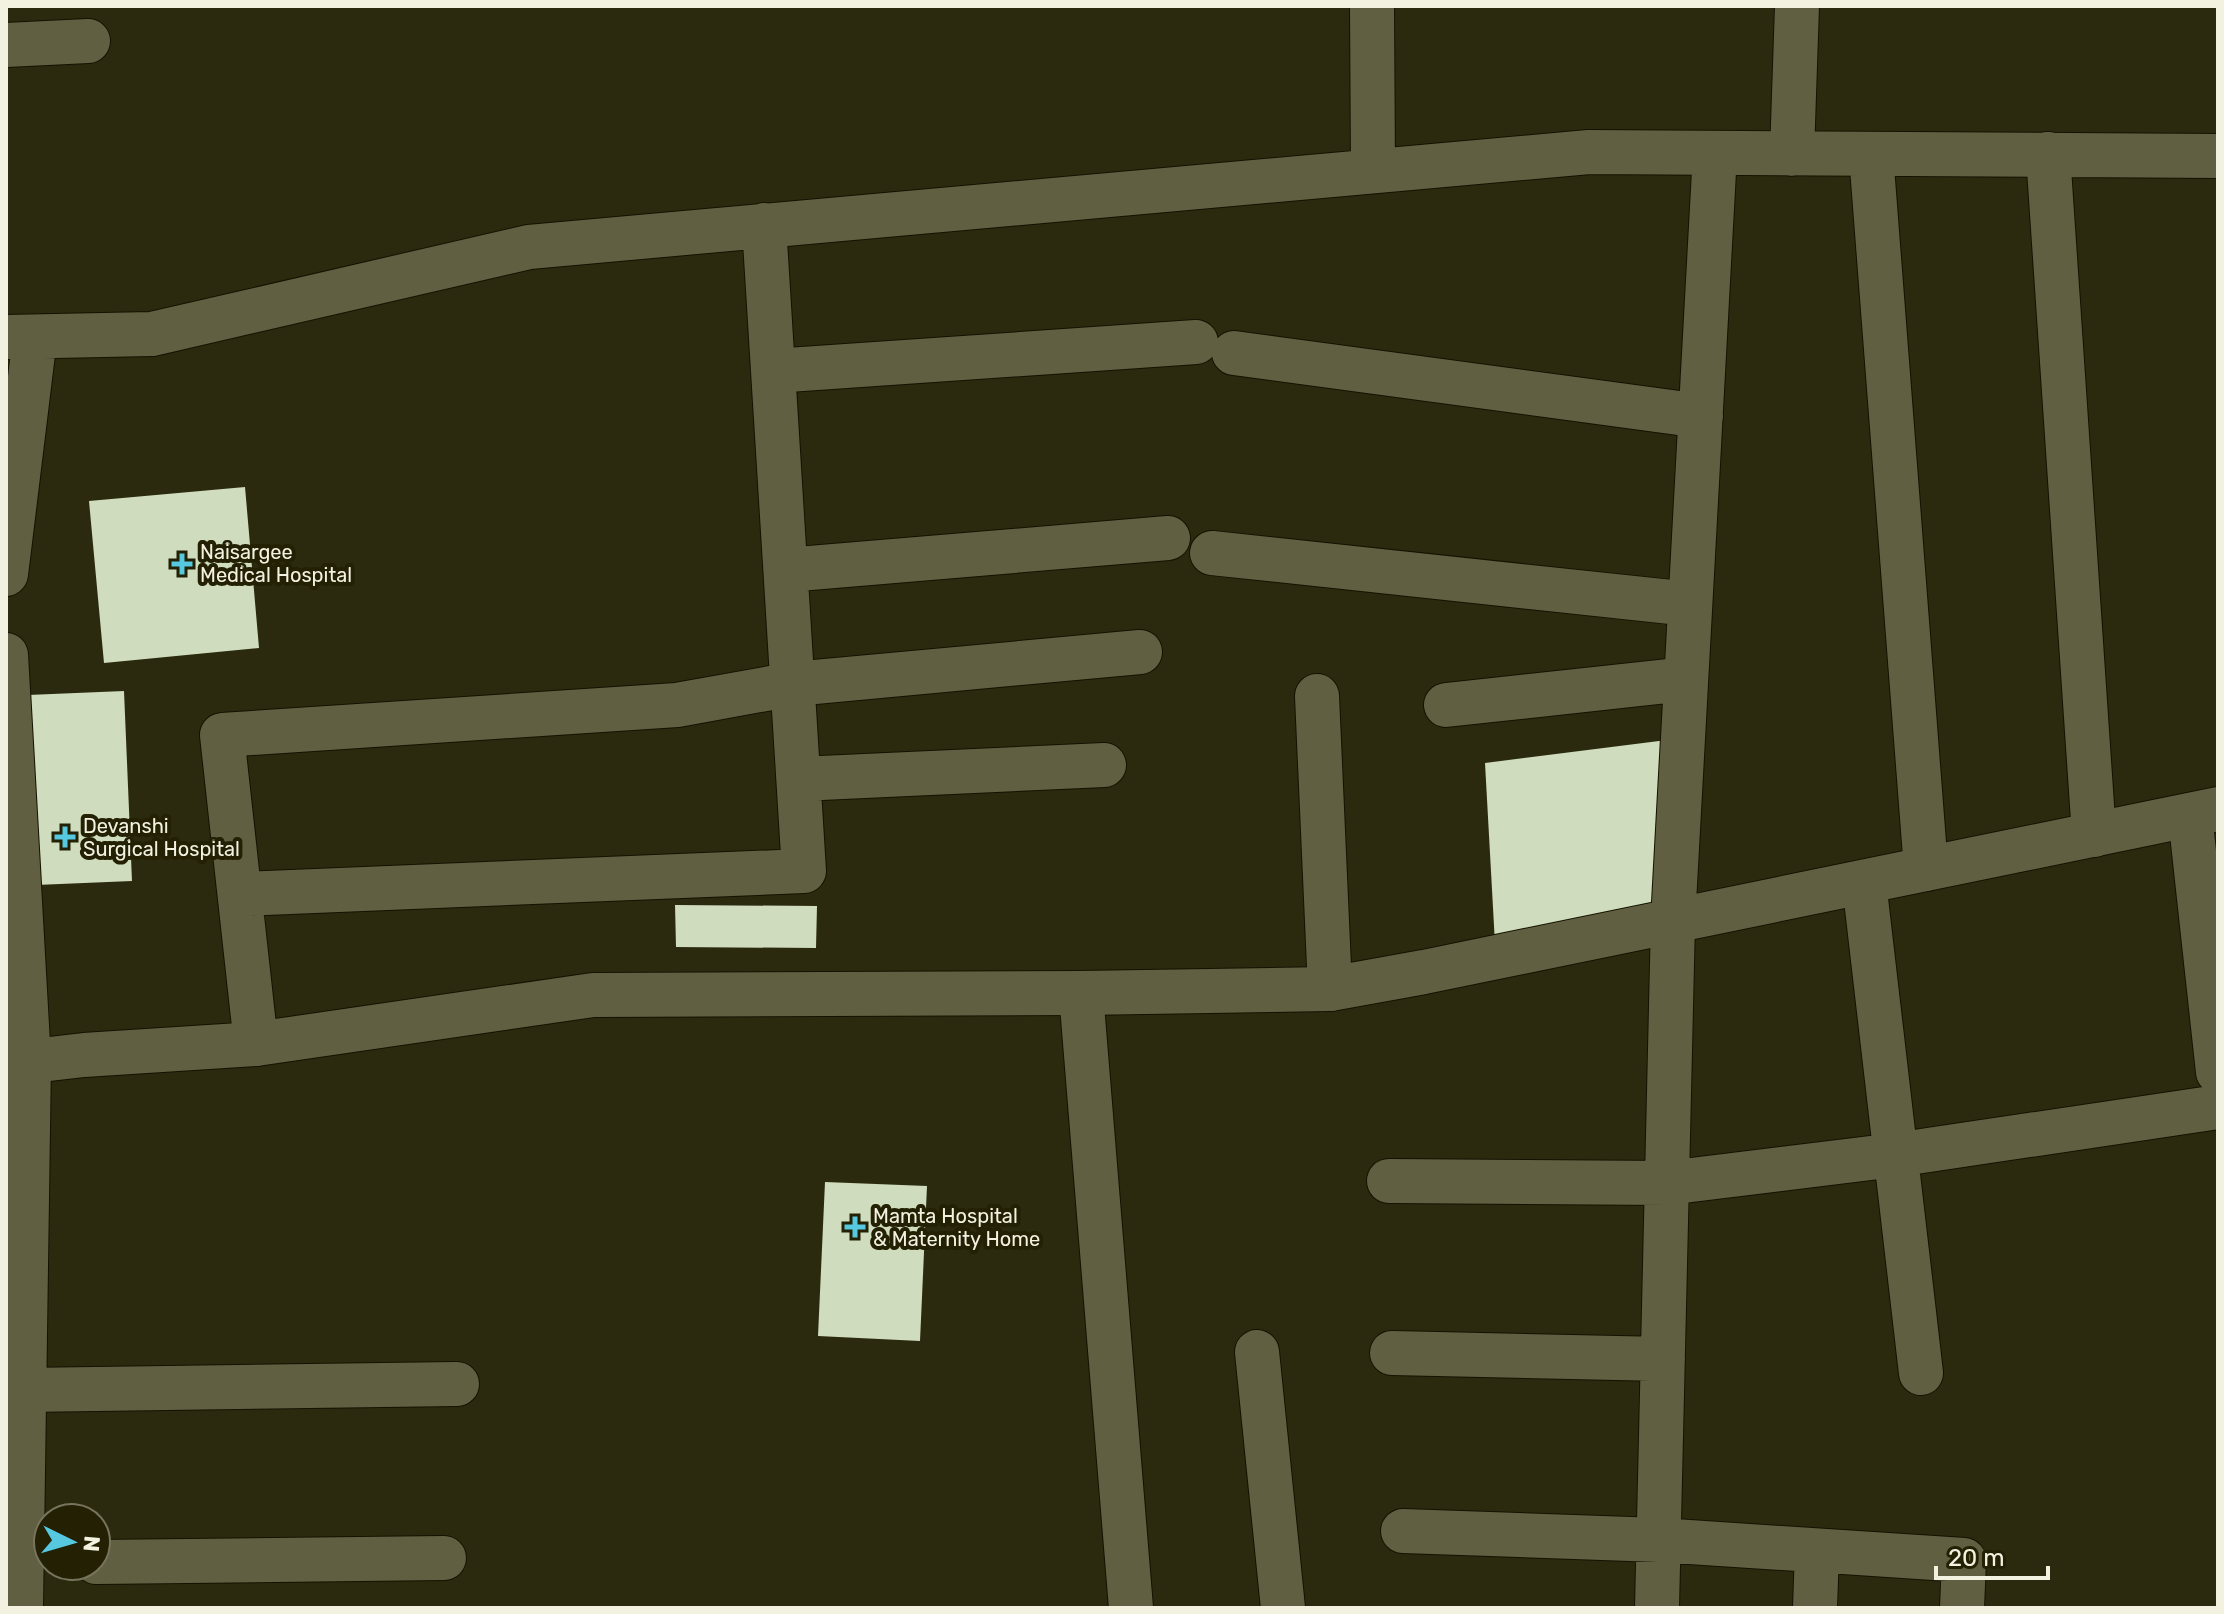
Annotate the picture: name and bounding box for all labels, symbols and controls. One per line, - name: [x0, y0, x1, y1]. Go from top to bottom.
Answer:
- place label: Naisargee Medical Hospital: [200, 540, 352, 587]
- marker: Naisargee Medical Hospital: [171, 553, 193, 575]
- place label: Devanshi Surgical Hospital: [83, 814, 240, 861]
- marker: Devanshi Surgical Hospital: [54, 826, 76, 848]
- place label: Mamta Hospital & Maternity Home: [873, 1204, 1040, 1251]
- marker: Mamta Hospital & Maternity Home: [844, 1216, 866, 1238]
- north arrow: [32, 1502, 112, 1582]
- scale bar: [1936, 1530, 2048, 1580]
- text: N: [77, 1535, 106, 1553]
- text: 20 m: [1948, 1544, 2005, 1572]

